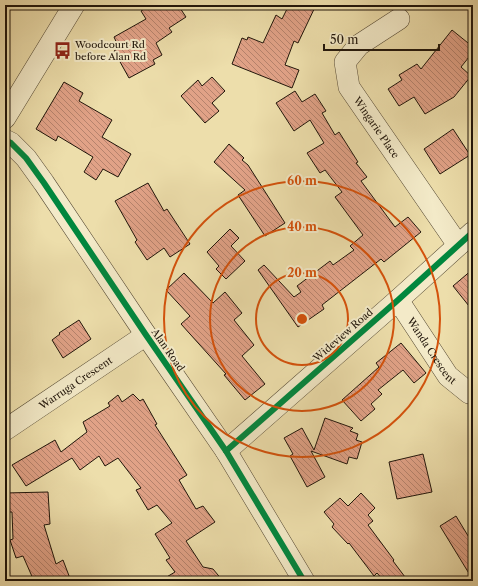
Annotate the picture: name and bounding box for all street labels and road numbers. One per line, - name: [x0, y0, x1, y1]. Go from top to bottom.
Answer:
- street label: Wingarie Place: [350, 93, 403, 161]
- street label: Wideview Road: [310, 306, 375, 365]
- street label: Wanda Crescent: [404, 314, 459, 387]
- street label: Alan Road: [148, 325, 187, 374]
- street label: Warruga Crescent: [36, 353, 115, 412]

